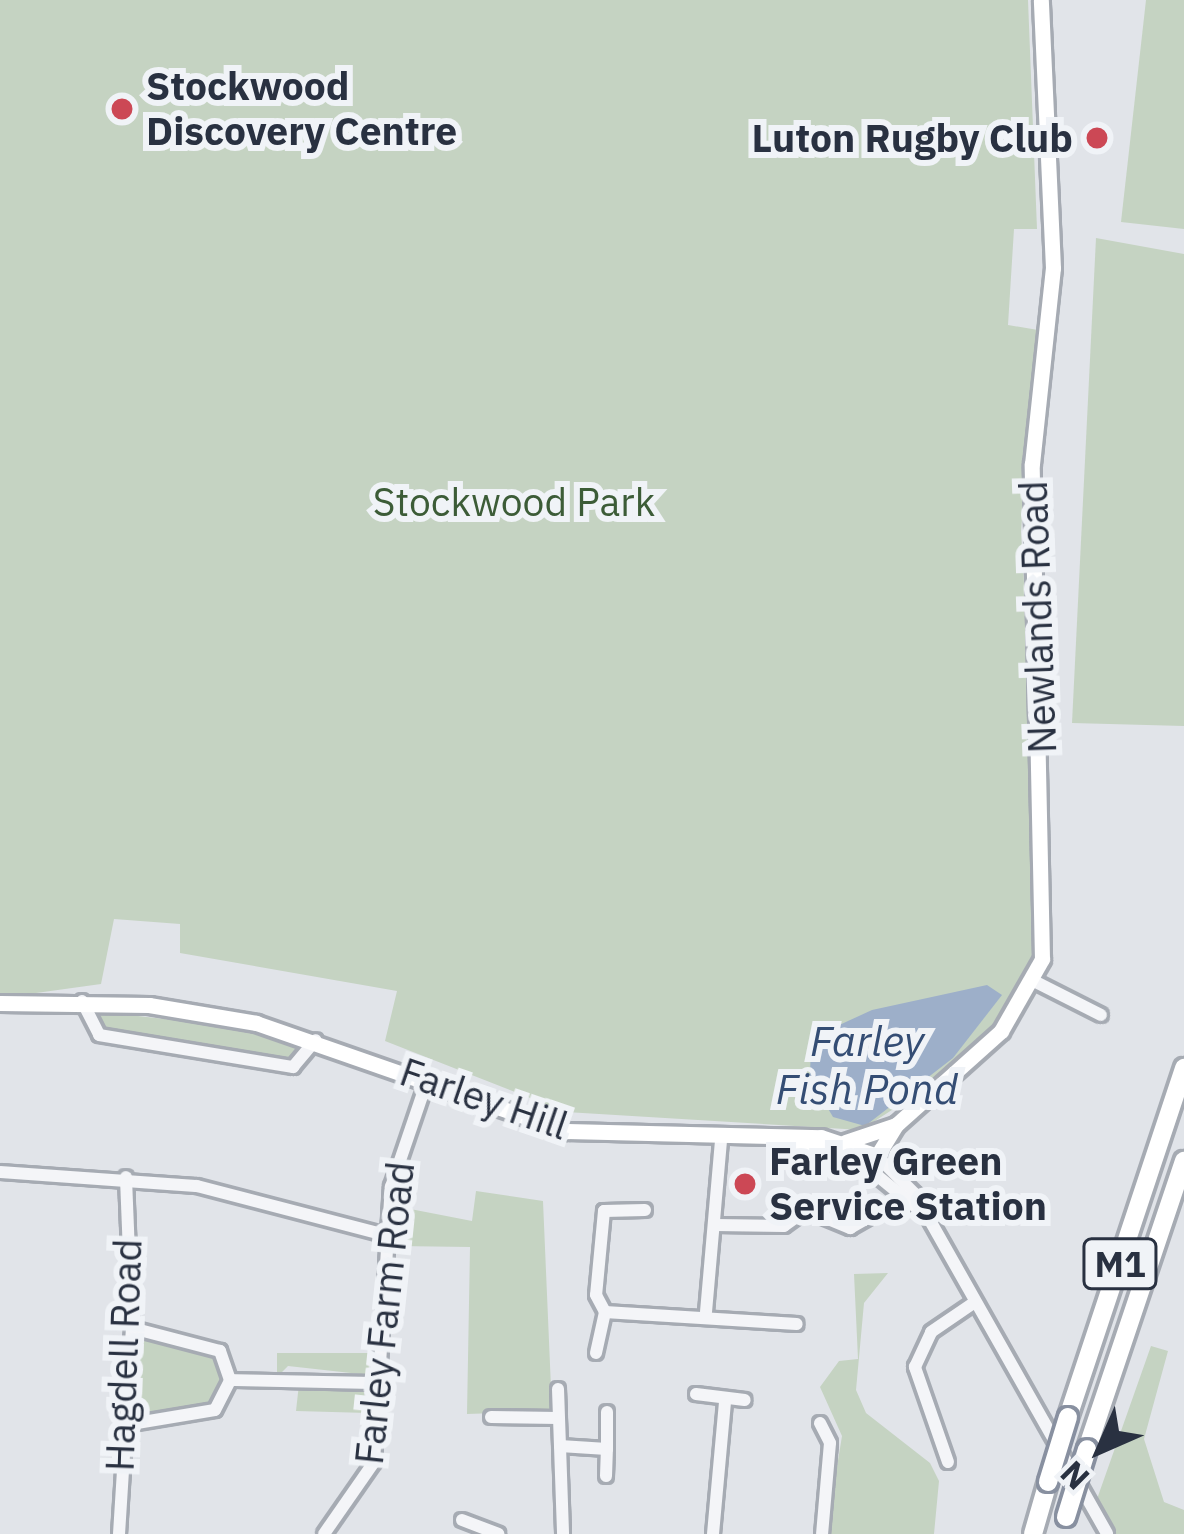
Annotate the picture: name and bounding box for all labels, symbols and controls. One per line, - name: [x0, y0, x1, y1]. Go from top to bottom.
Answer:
- place label: Stockwood Discovery Centre: [146, 64, 457, 155]
- marker: Stockwood Discovery Centre: [109, 96, 135, 122]
- place label: Luton Rugby Club: [751, 115, 1073, 161]
- marker: Luton Rugby Club: [1084, 125, 1110, 151]
- park label: Stockwood Park: [373, 479, 655, 525]
- street label: Newlands Road: [1010, 480, 1066, 754]
- water label: Farley Fish Pond: [776, 1016, 958, 1114]
- street label: Farley Hill: [394, 1049, 574, 1149]
- place label: Farley Green Service Station: [769, 1139, 1047, 1230]
- street label: Farley Farm Road: [346, 1159, 424, 1467]
- marker: Farley Green Service Station: [732, 1171, 758, 1197]
- road number: M1: [1081, 1234, 1159, 1294]
- street label: Hagdell Road: [97, 1238, 151, 1472]
- north arrow: [1040, 1390, 1160, 1510]
- text: N: [1051, 1452, 1098, 1499]

